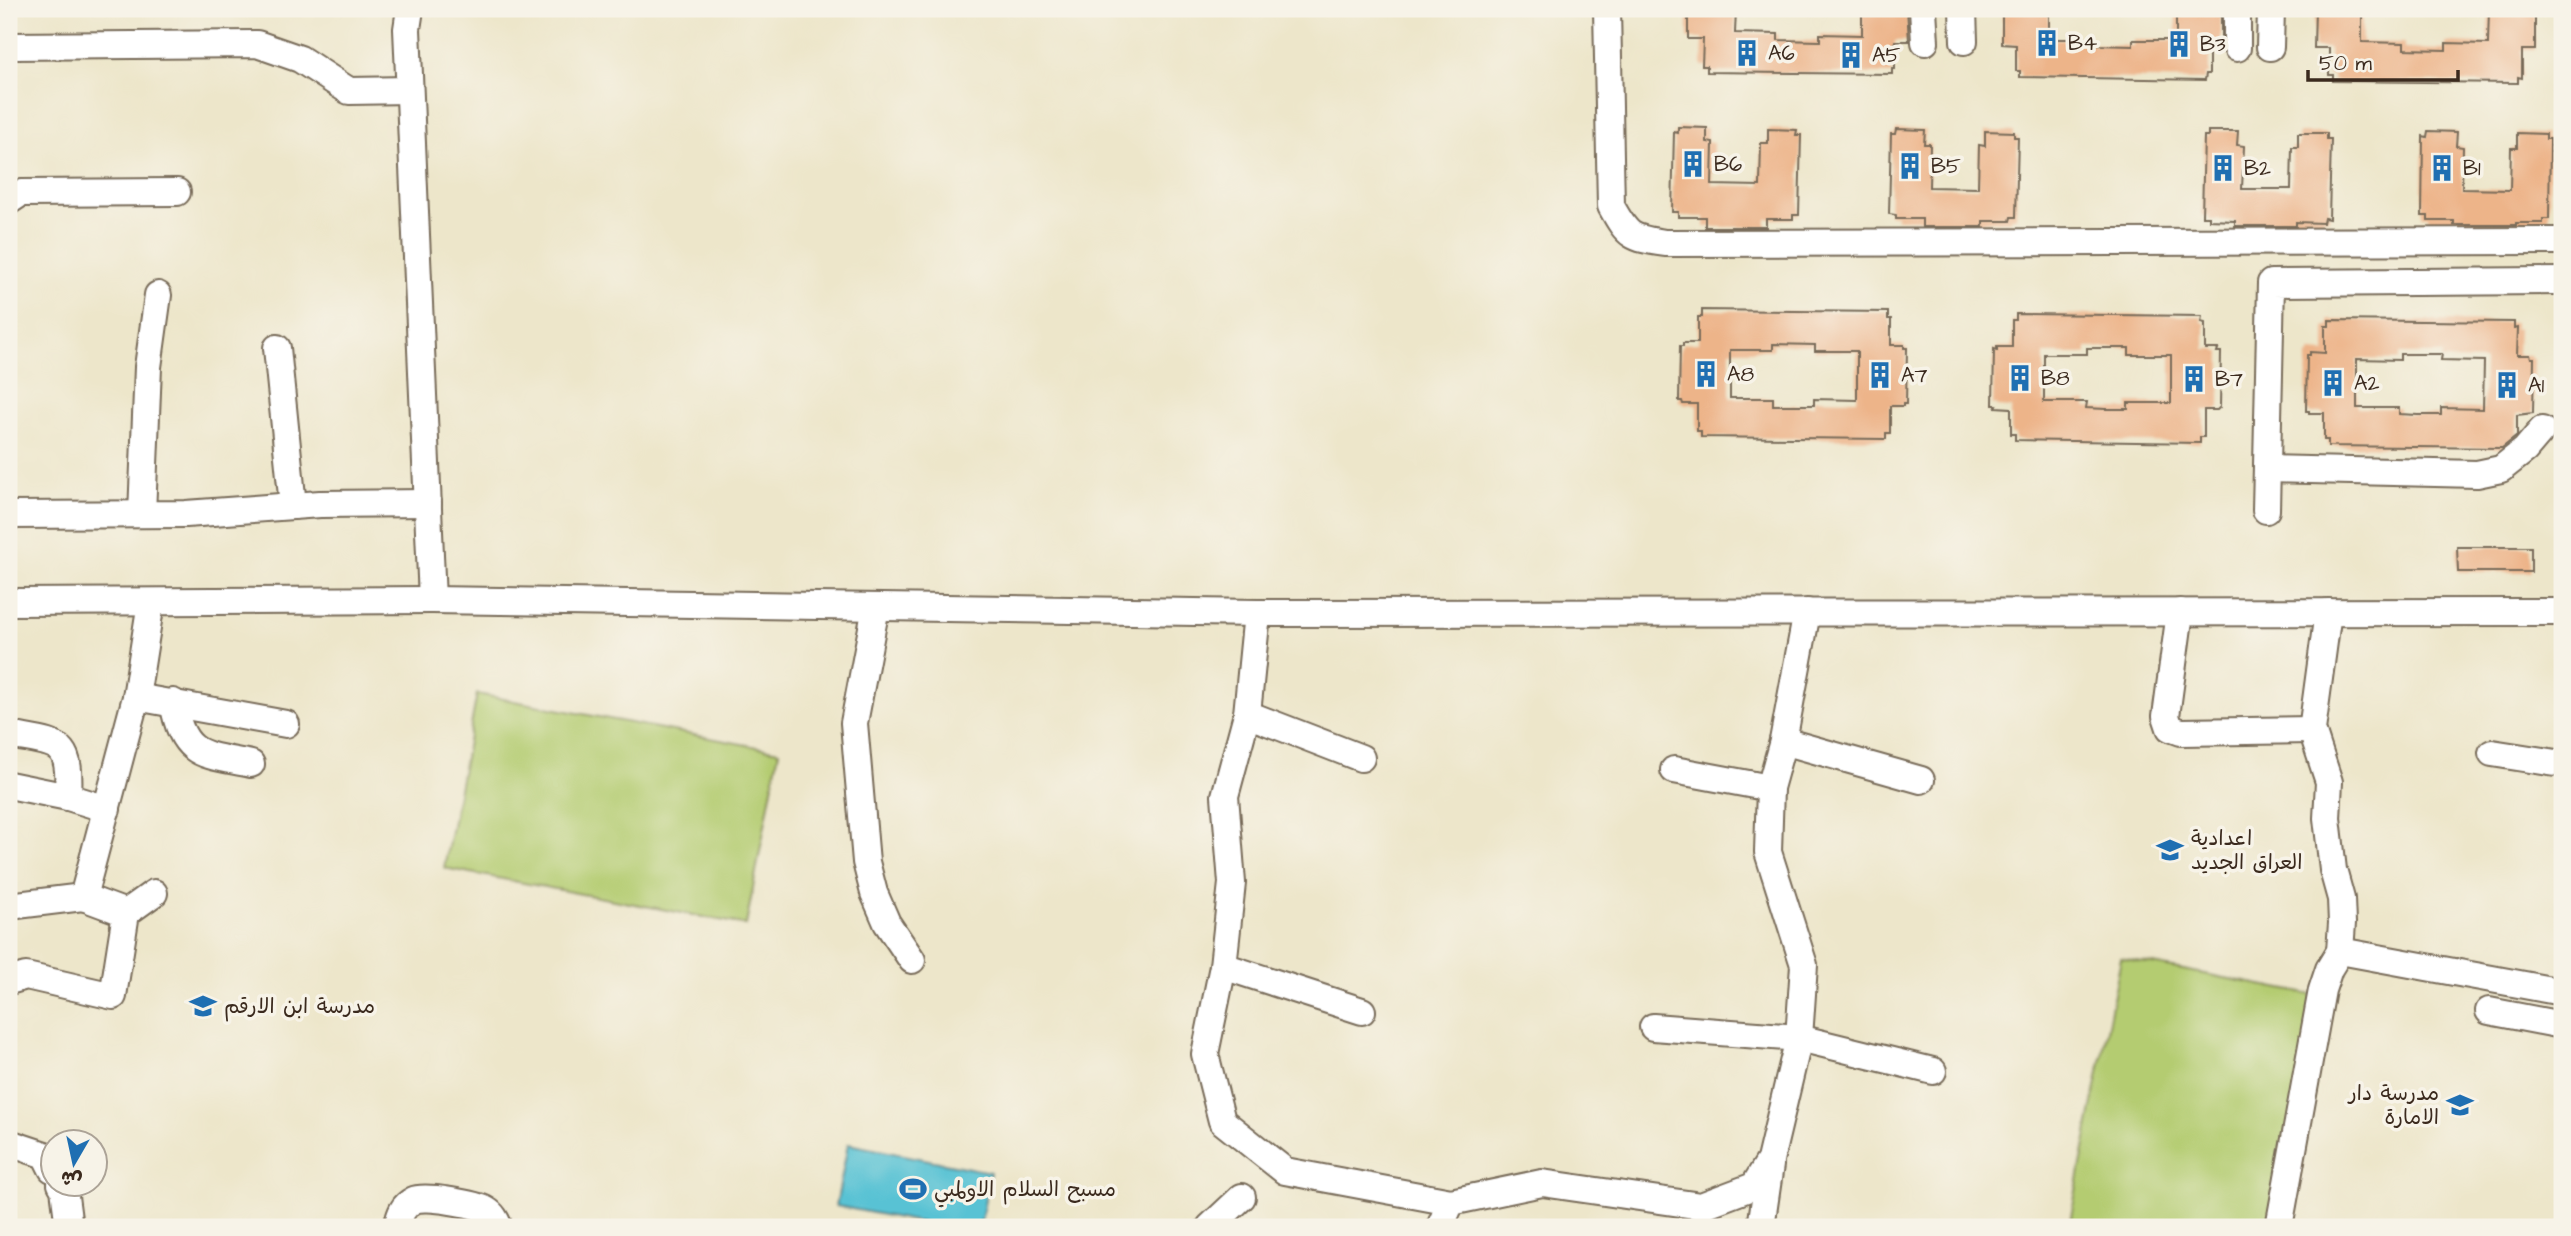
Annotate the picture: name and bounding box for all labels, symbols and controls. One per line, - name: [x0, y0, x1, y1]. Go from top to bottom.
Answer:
- building icon: B4: [2032, 28, 2062, 58]
- place label: B4: [2068, 29, 2097, 58]
- building icon: B3: [2164, 29, 2194, 59]
- place label: B3: [2200, 30, 2226, 59]
- building icon: A6: [1732, 38, 1762, 68]
- scale bar: [2308, 38, 2459, 82]
- place label: A6: [1768, 39, 1795, 68]
- building icon: A5: [1836, 40, 1866, 70]
- place label: A5: [1872, 41, 1900, 70]
- text: 50 m: [2319, 49, 2373, 78]
- building icon: B6: [1678, 149, 1708, 179]
- place label: B6: [1714, 150, 1742, 179]
- building icon: B5: [1895, 151, 1925, 181]
- place label: B5: [1931, 152, 1961, 181]
- building icon: B2: [2208, 153, 2238, 183]
- building icon: B1: [2427, 153, 2457, 183]
- place label: B2: [2244, 154, 2271, 183]
- place label: B1: [2463, 154, 2481, 183]
- building icon: A8: [1691, 359, 1721, 389]
- place label: A8: [1727, 360, 1754, 389]
- building icon: A7: [1865, 360, 1895, 390]
- place label: A7: [1901, 361, 1927, 390]
- building icon: B8: [2005, 363, 2035, 393]
- place label: B8: [2041, 364, 2070, 393]
- building icon: B7: [2179, 364, 2209, 394]
- place label: B7: [2215, 365, 2243, 394]
- building icon: A2: [2318, 368, 2348, 398]
- place label: A2: [2354, 369, 2379, 398]
- building icon: A1: [2492, 370, 2522, 400]
- place label: A1: [2528, 371, 2544, 400]
- place label: اعدادية العراق الجديد: [2191, 824, 2302, 877]
- school or university icon: اعدادية العراق الجديد: [2155, 835, 2185, 865]
- school or university icon: مدرسة ابن الارقم: [188, 991, 218, 1021]
- place label: مدرسة ابن الارقم: [224, 992, 375, 1022]
- place label: مدرسة دار الامارة: [2347, 1079, 2439, 1132]
- school or university icon: مدرسة دار الامارة: [2445, 1090, 2475, 1120]
- north arrow: [38, 1128, 108, 1198]
- text: ش: [59, 1163, 84, 1193]
- sports icon: مسبح السلام الاولمبي: [898, 1174, 928, 1204]
- place label: مسبح السلام الاولمبي: [934, 1175, 1116, 1208]

